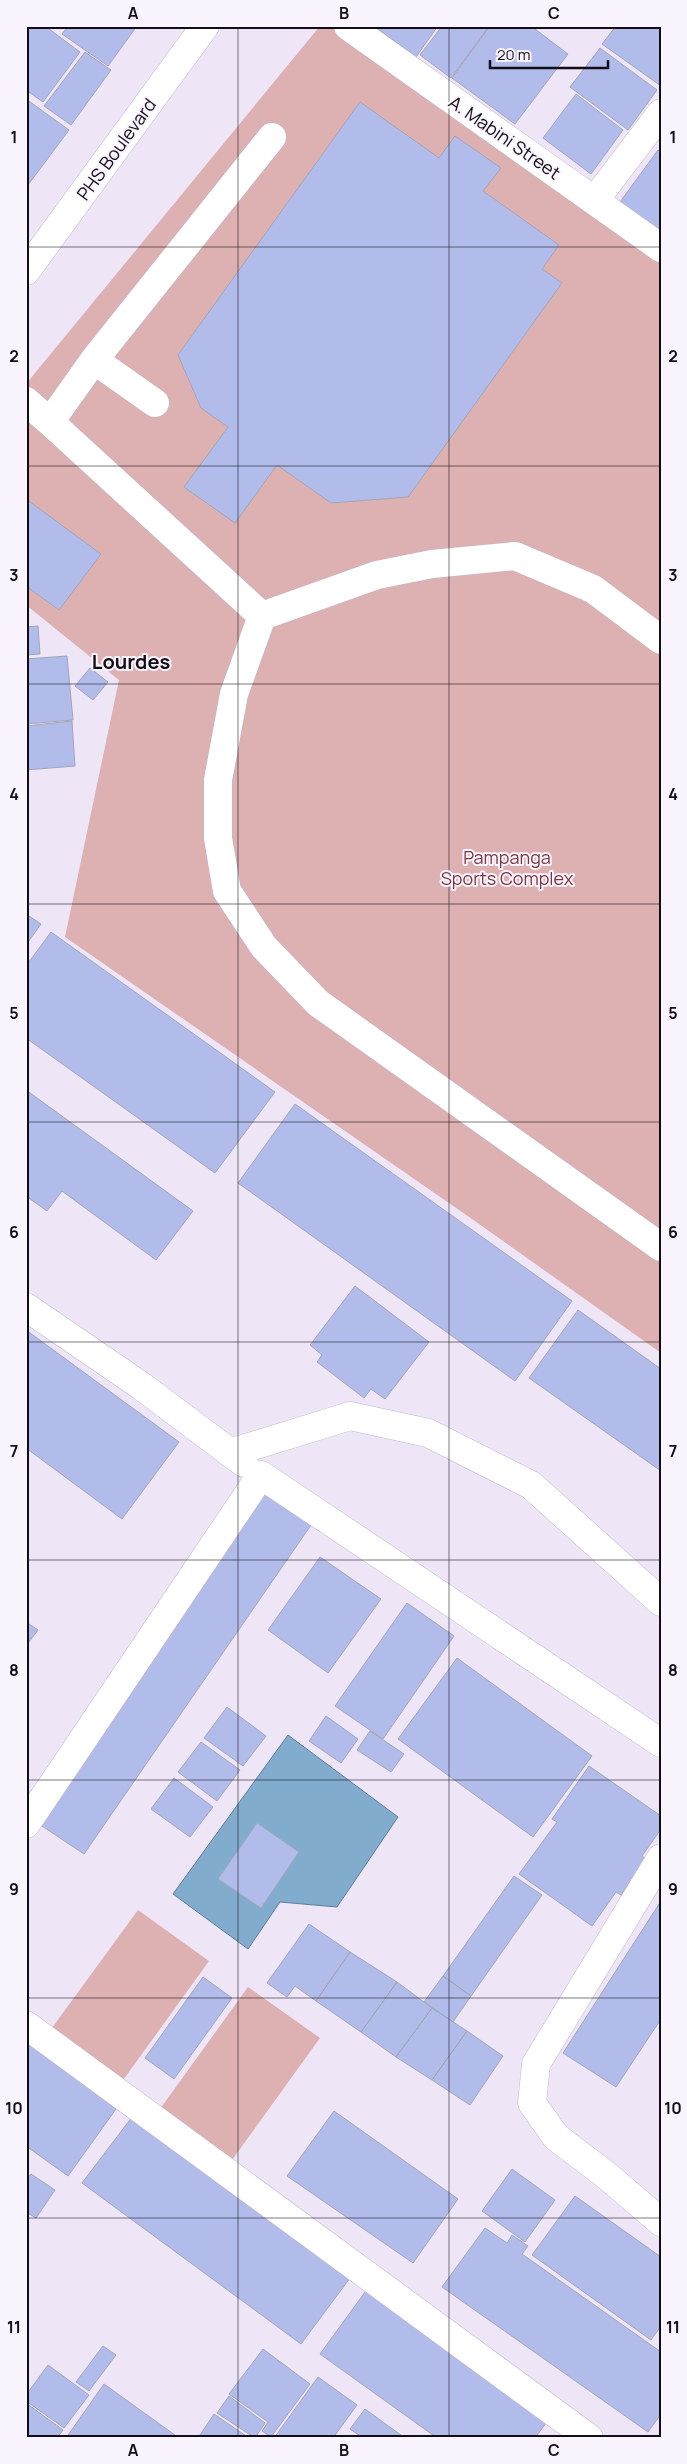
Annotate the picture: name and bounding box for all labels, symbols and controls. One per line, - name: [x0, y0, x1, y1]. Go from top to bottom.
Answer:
- text: A: [128, 2, 139, 24]
- text: B: [339, 2, 349, 24]
- text: C: [548, 2, 560, 24]
- scale bar: [490, 38, 607, 70]
- text: 20 m: [497, 44, 530, 65]
- street label: A. Mabini Street: [444, 90, 566, 184]
- street label: PHS Boulevard: [71, 93, 161, 205]
- text: 1: [10, 126, 18, 148]
- text: 1: [669, 126, 677, 148]
- text: 2: [9, 345, 19, 367]
- text: 2: [668, 345, 678, 367]
- text: 3: [9, 564, 19, 586]
- text: 3: [668, 564, 678, 586]
- district label: Lourdes: [92, 648, 170, 675]
- text: 4: [9, 783, 19, 805]
- text: 4: [668, 783, 678, 805]
- park label: Pampanga Sports Complex: [441, 845, 574, 890]
- text: 5: [9, 1002, 19, 1024]
- text: 5: [668, 1002, 678, 1024]
- text: 6: [9, 1221, 19, 1243]
- text: 6: [668, 1221, 678, 1243]
- text: 7: [10, 1440, 18, 1462]
- text: 7: [669, 1440, 677, 1462]
- text: 8: [9, 1659, 19, 1681]
- text: 8: [668, 1659, 678, 1681]
- text: 9: [9, 1878, 19, 1900]
- text: 9: [668, 1878, 678, 1900]
- text: 10: [5, 2097, 23, 2119]
- text: 10: [664, 2097, 682, 2119]
- text: 11: [7, 2316, 21, 2338]
- text: 11: [666, 2316, 680, 2338]
- text: A: [128, 2439, 139, 2461]
- text: B: [339, 2439, 349, 2461]
- text: C: [548, 2439, 560, 2461]

